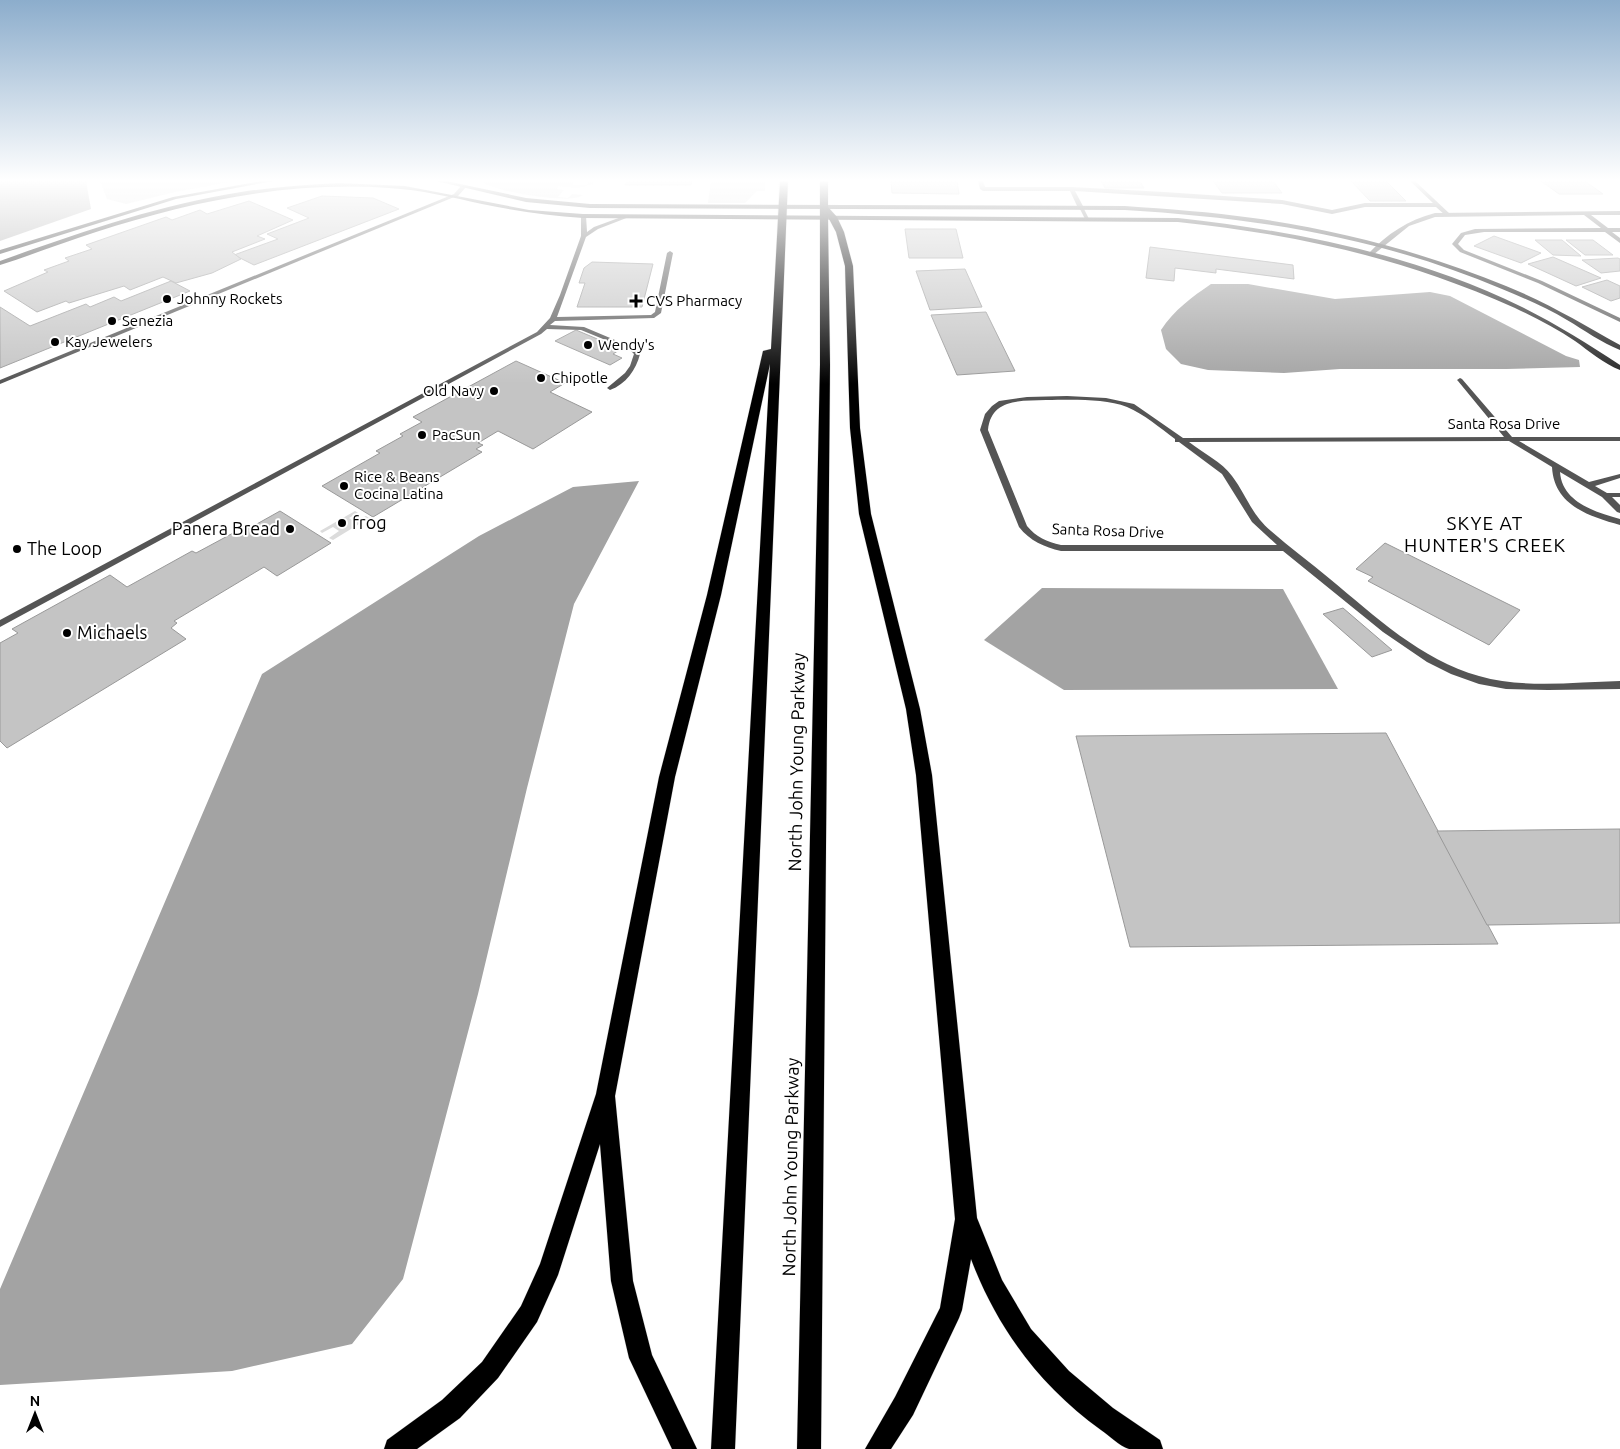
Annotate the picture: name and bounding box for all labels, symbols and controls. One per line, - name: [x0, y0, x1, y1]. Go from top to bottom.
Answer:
- place label: Johnny Rockets: [177, 290, 282, 307]
- place label: CVS Pharmacy: [646, 292, 742, 309]
- marker: Johnny Rockets: [161, 293, 173, 305]
- marker: CVS Pharmacy: [630, 295, 642, 307]
- place label: Senezia: [122, 312, 173, 329]
- marker: Senezia: [106, 315, 118, 327]
- place label: Kay Jewelers: [65, 333, 152, 350]
- marker: Kay Jewelers: [49, 336, 61, 348]
- place label: Wendy's: [598, 336, 655, 353]
- marker: Wendy's: [582, 339, 594, 351]
- place label: Chipotle: [551, 369, 608, 386]
- marker: Chipotle: [535, 372, 547, 384]
- place label: Old Navy: [423, 382, 484, 399]
- marker: Old Navy: [488, 385, 500, 397]
- street label: Santa Rosa Drive: [1448, 415, 1560, 432]
- place label: PacSun: [432, 426, 481, 443]
- marker: PacSun: [416, 429, 428, 441]
- place label: Rice & Beans Cocina Latina: [354, 468, 443, 502]
- marker: Rice & Beans Cocina Latina: [338, 480, 350, 492]
- place label: frog: [352, 512, 387, 532]
- district label: SKYE AT HUNTER'S CREEK: [1404, 512, 1566, 556]
- marker: frog: [336, 517, 348, 529]
- place label: Panera Bread: [172, 518, 280, 538]
- street label: Santa Rosa Drive: [1052, 520, 1164, 541]
- marker: Panera Bread: [284, 523, 296, 535]
- place label: The Loop: [27, 538, 102, 558]
- marker: The Loop: [11, 543, 23, 555]
- place label: Michaels: [77, 622, 148, 642]
- marker: Michaels: [61, 627, 73, 639]
- street label: North John Young Parkway: [784, 652, 808, 871]
- street label: North John Young Parkway: [778, 1057, 802, 1276]
- north arrow: [10, 1389, 60, 1439]
- text: N: [30, 1393, 40, 1409]

